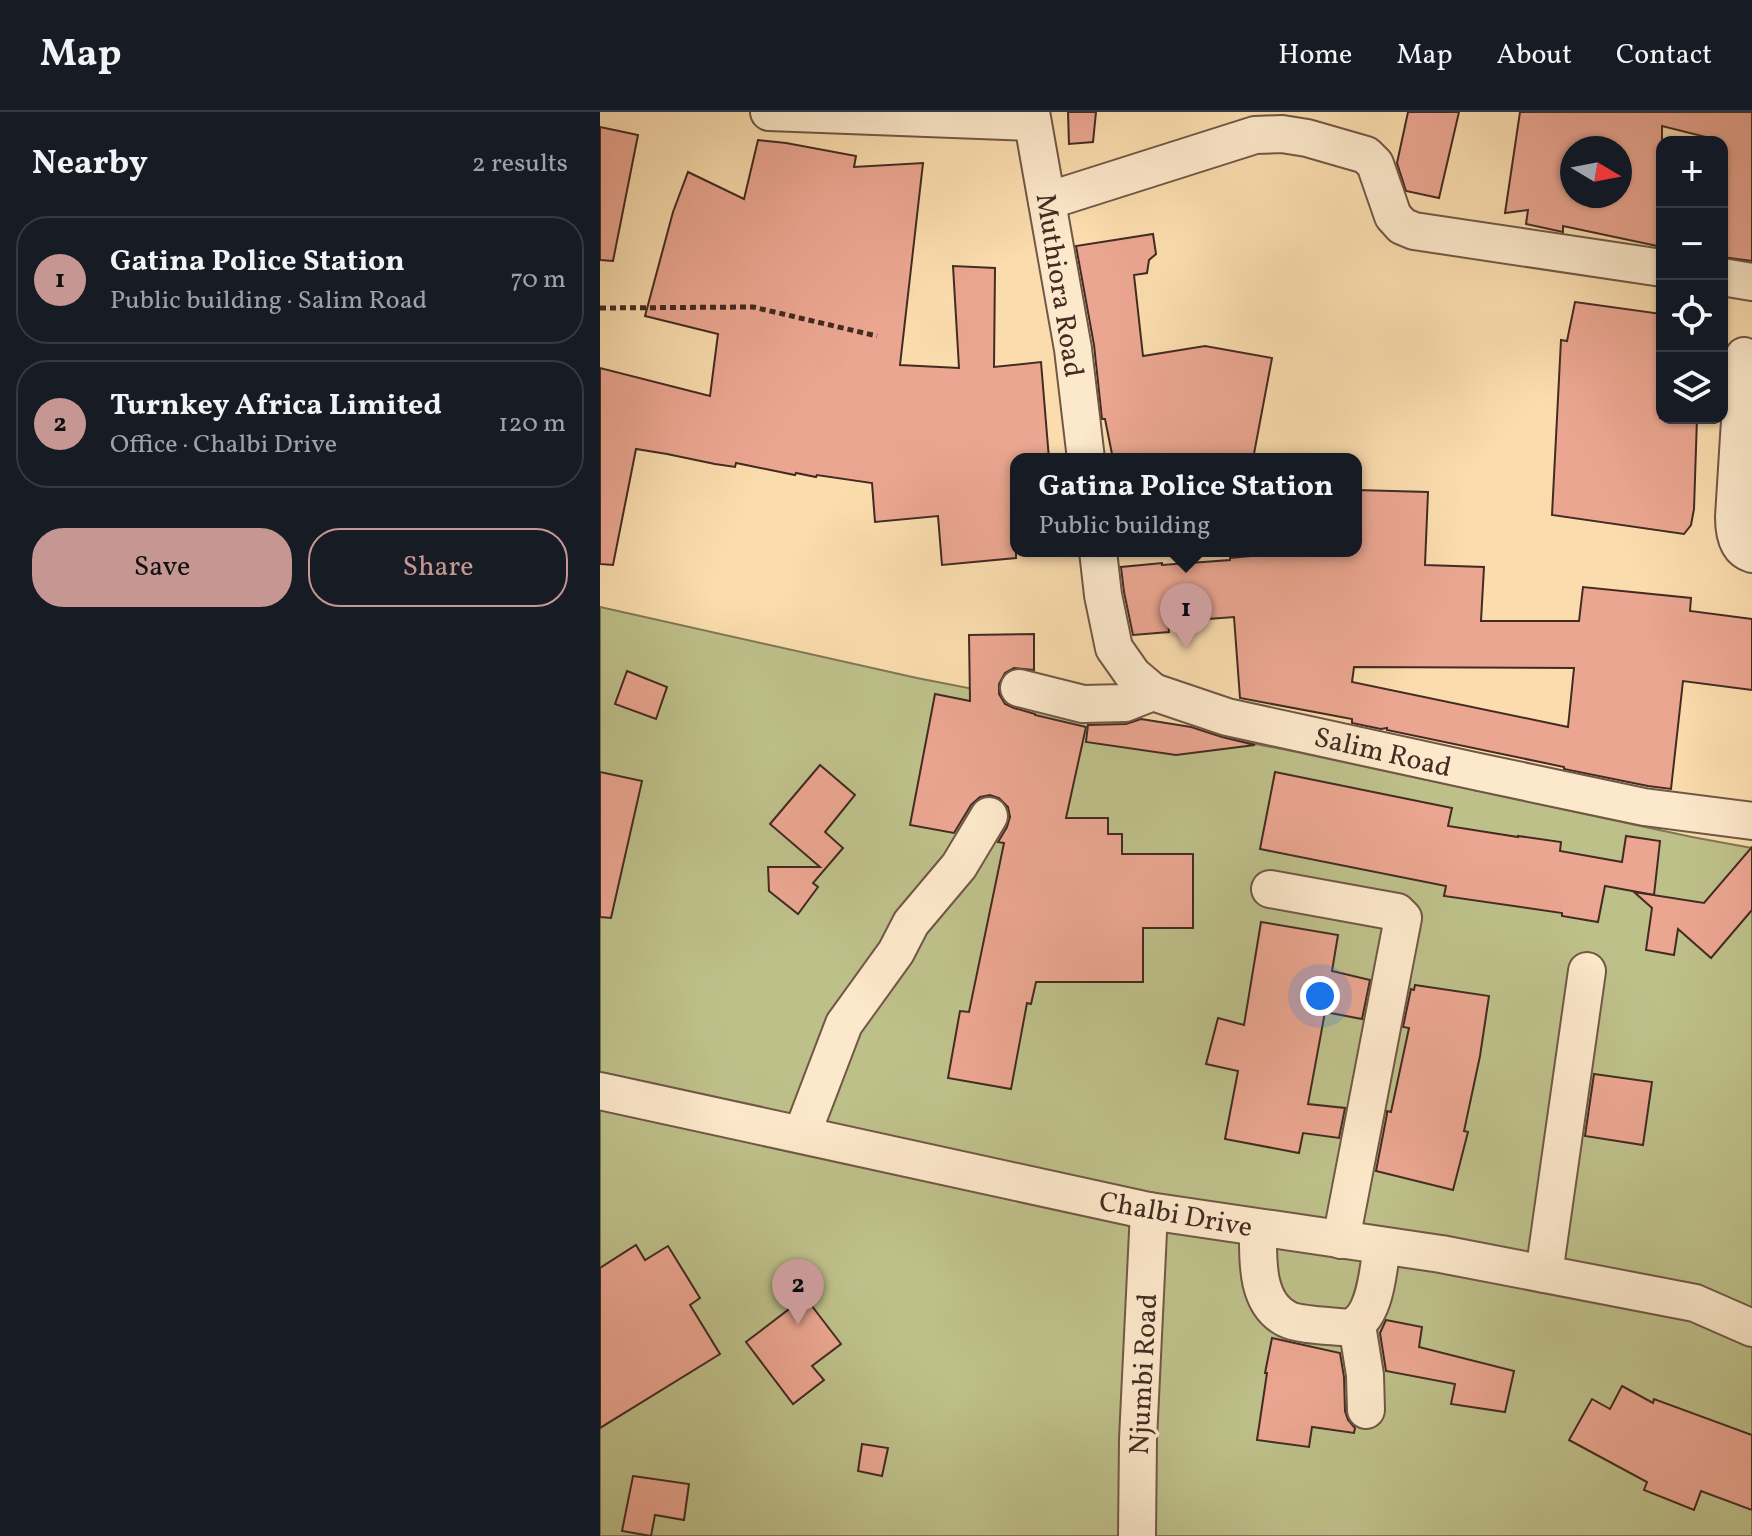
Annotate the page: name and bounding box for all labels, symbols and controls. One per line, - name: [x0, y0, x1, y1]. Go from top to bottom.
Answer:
- text: Map: [40, 29, 121, 82]
- text: Home: [1278, 36, 1352, 75]
- text: Map: [1396, 36, 1452, 75]
- text: About: [1496, 36, 1572, 75]
- text: Contact: [1616, 36, 1712, 75]
- north arrow: [1560, 136, 1632, 208]
- map controls: [1656, 136, 1728, 424]
- button: +: [1656, 136, 1728, 208]
- text: Nearby: [32, 141, 148, 188]
- text: 2 results: [472, 146, 568, 182]
- street label: Muthiora Road: [1025, 191, 1092, 380]
- button: −: [1656, 208, 1728, 280]
- text: Gatina Police Station: [110, 241, 405, 283]
- text: 1: [55, 262, 65, 298]
- text: 70 m: [511, 262, 566, 298]
- button: locate: [1656, 280, 1728, 352]
- text: Public building · Salim Road: [110, 283, 427, 319]
- button: layers: [1656, 352, 1728, 424]
- text: Turnkey Africa Limited: [110, 385, 442, 427]
- text: 2: [53, 406, 67, 442]
- text: 120 m: [498, 406, 566, 442]
- text: Office · Chalbi Drive: [110, 427, 337, 463]
- popup: [1010, 453, 1362, 557]
- text: Gatina Police Station: [1039, 466, 1333, 508]
- text: Public building: [1039, 508, 1211, 544]
- button: Save: [32, 528, 292, 607]
- button: Share: [308, 528, 568, 607]
- pin: 1: [1160, 583, 1212, 649]
- street label: Salim Road: [1310, 719, 1455, 788]
- your location: [1300, 976, 1340, 1016]
- street label: Chalbi Drive: [1096, 1183, 1255, 1248]
- pin: 2: [772, 1259, 824, 1325]
- street label: Njumbi Road: [1121, 1292, 1168, 1456]

